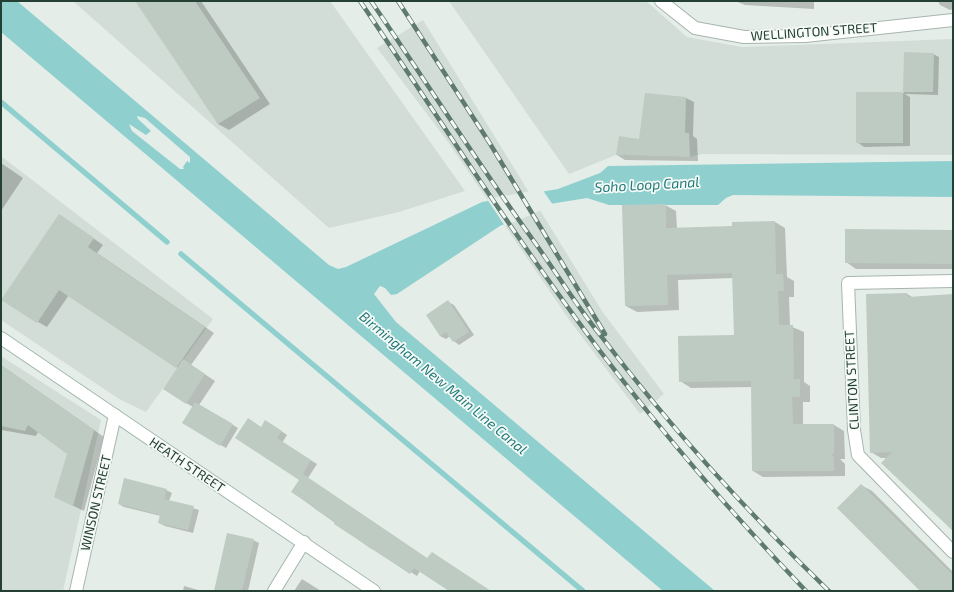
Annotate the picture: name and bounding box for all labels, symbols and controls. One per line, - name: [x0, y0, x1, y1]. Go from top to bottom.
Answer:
- street label: WELLINGTON STREET: [750, 20, 878, 44]
- water label: Soho Loop Canal: [594, 174, 700, 196]
- water label: Birmingham New Main Line Canal: [356, 308, 530, 458]
- street label: CLINTON STREET: [842, 330, 862, 430]
- street label: HEATH STREET: [146, 434, 228, 496]
- street label: WINSON STREET: [77, 454, 115, 552]

